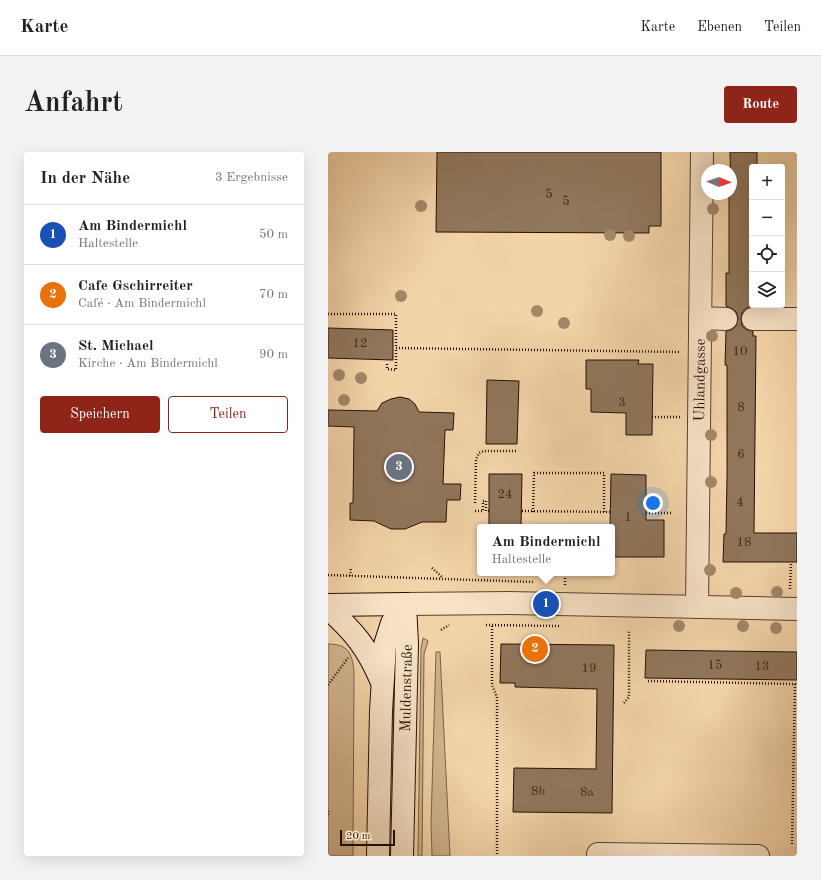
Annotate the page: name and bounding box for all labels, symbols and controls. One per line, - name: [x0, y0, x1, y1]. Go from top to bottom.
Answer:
- text: Karte: [20, 18, 68, 37]
- text: Karte: [641, 20, 675, 34]
- text: Ebenen: [697, 20, 742, 34]
- text: Teilen: [764, 20, 801, 34]
- button: Route: [724, 86, 797, 123]
- text: Anfahrt: [24, 90, 123, 118]
- north arrow: [701, 164, 737, 200]
- map controls: [749, 164, 785, 308]
- button: +: [749, 164, 785, 200]
- text: In der Nähe: [40, 170, 130, 187]
- text: 3 Ergebnisse: [215, 171, 288, 184]
- house number: 5: [545, 188, 553, 201]
- house number: 5: [562, 195, 570, 208]
- button: −: [749, 200, 785, 236]
- text: Am Bindermichl: [78, 219, 187, 234]
- text: 1: [49, 228, 57, 241]
- text: 50 m: [259, 228, 288, 241]
- button: locate: [749, 236, 785, 272]
- text: Haltestelle: [78, 237, 138, 250]
- button: layers: [749, 272, 785, 308]
- text: Cafe Gschirreiter: [78, 279, 193, 294]
- text: 2: [49, 288, 57, 301]
- text: 70 m: [259, 288, 288, 301]
- text: Café · Am Bindermichl: [78, 297, 206, 310]
- house number: 12: [352, 337, 368, 350]
- street label: Uhlandgasse: [693, 338, 709, 422]
- text: St. Michael: [78, 339, 154, 354]
- house number: 10: [732, 345, 748, 358]
- text: 3: [49, 348, 57, 361]
- text: 90 m: [259, 348, 288, 361]
- text: Kirche · Am Bindermichl: [78, 357, 218, 370]
- button: Speichern: [40, 396, 160, 433]
- button: Teilen: [168, 396, 288, 433]
- house number: 3: [618, 396, 626, 409]
- house number: 8: [737, 401, 745, 414]
- house number: 6: [737, 448, 745, 461]
- pin: 3: [386, 452, 412, 482]
- house number: 24: [497, 488, 513, 501]
- your location: [643, 493, 663, 513]
- house number: 4: [736, 496, 744, 509]
- house number: 1: [624, 511, 632, 524]
- popup: [477, 524, 615, 576]
- text: Am Bindermichl: [491, 535, 601, 550]
- house number: 18: [736, 536, 752, 549]
- text: Haltestelle: [491, 553, 551, 566]
- pin: 1: [533, 589, 559, 619]
- pin: 2: [522, 634, 548, 664]
- street label: Muldenstraße: [399, 644, 416, 732]
- house number: 15: [707, 659, 723, 672]
- house number: 13: [754, 660, 770, 673]
- house number: 19: [581, 662, 597, 675]
- house number: 8b: [531, 785, 545, 798]
- house number: 8a: [580, 786, 595, 799]
- scale bar: [340, 828, 395, 847]
- text: 20 m: [346, 831, 371, 842]

